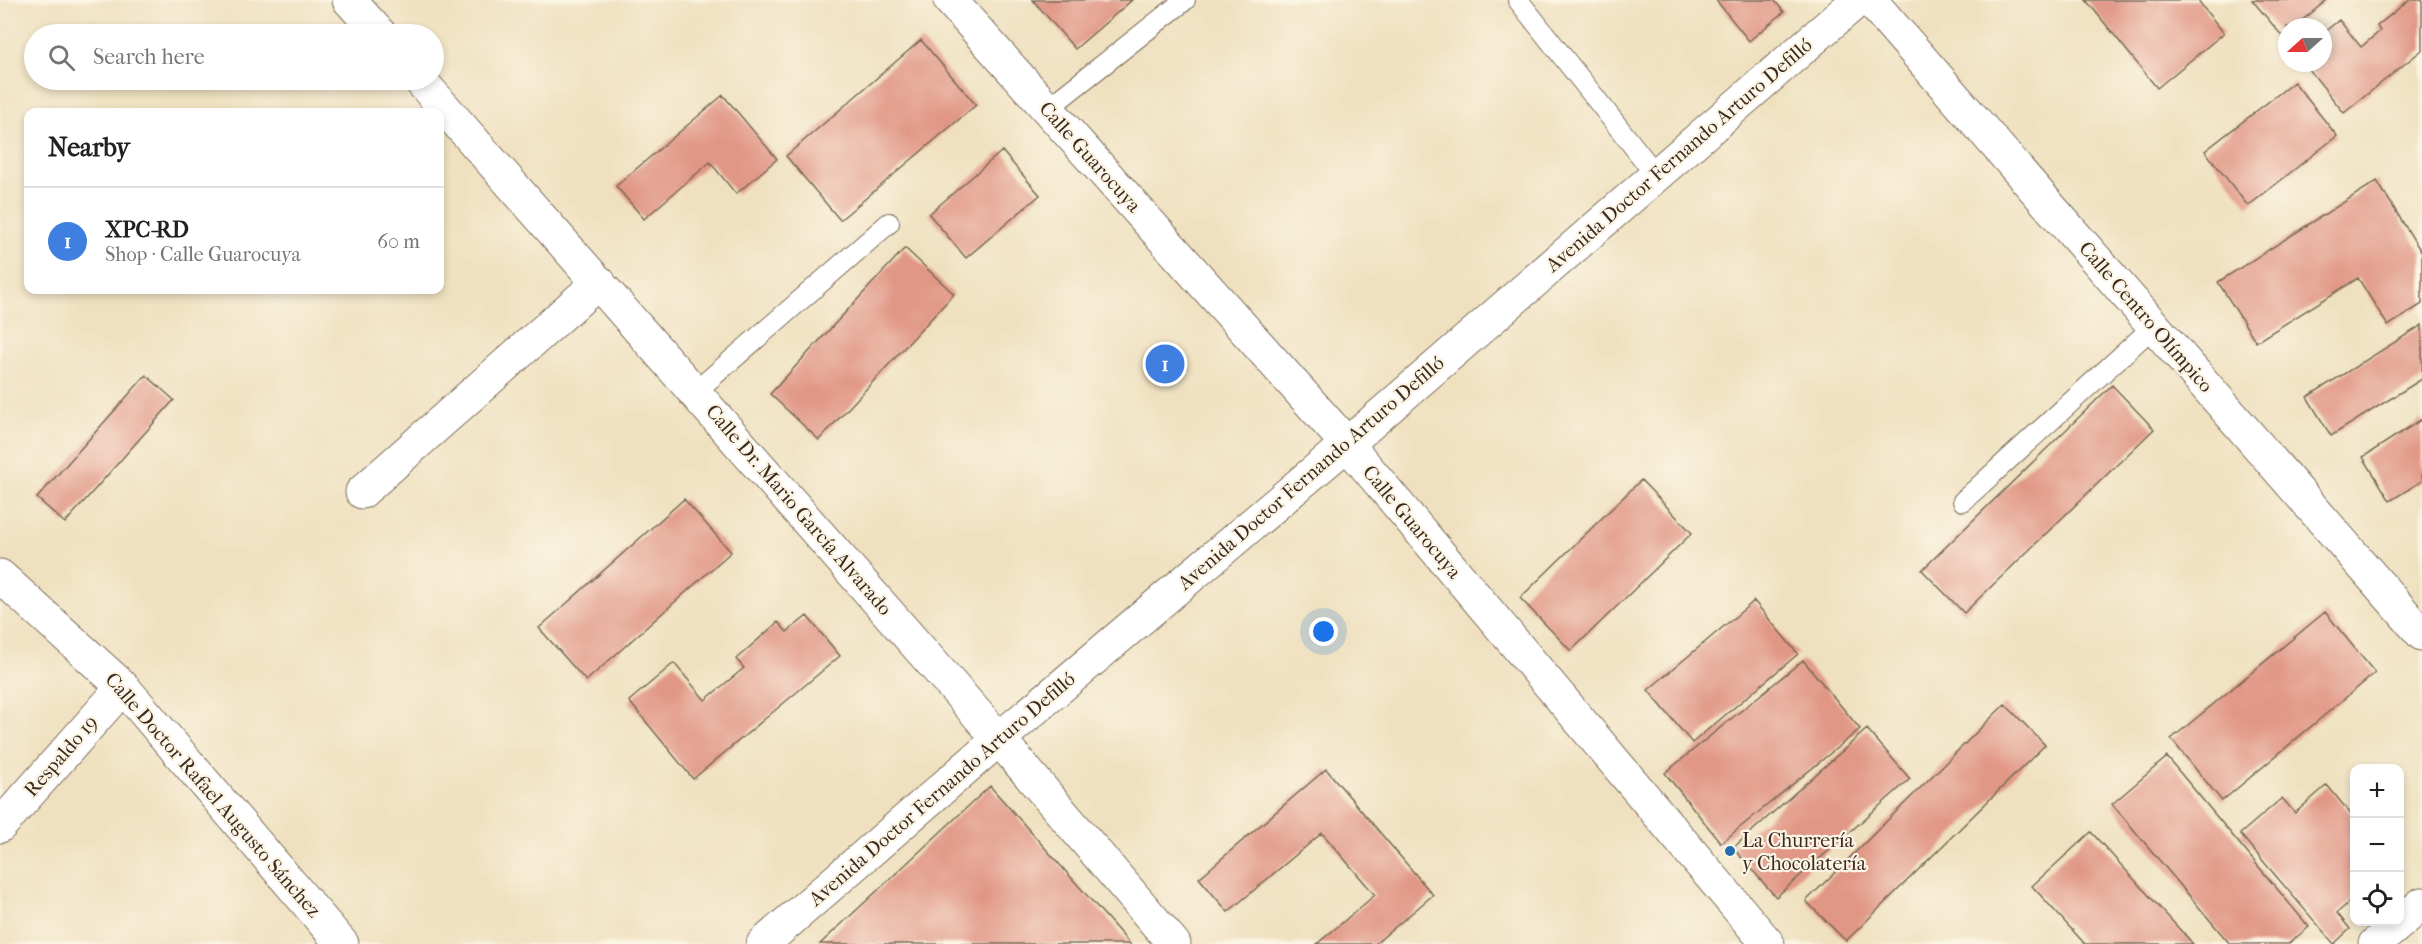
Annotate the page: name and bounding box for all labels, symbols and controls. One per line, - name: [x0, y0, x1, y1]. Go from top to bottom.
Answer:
- north arrow: [2278, 18, 2332, 72]
- search box: [24, 24, 444, 90]
- street label: Avenida Doctor Fernando Arturo Defilló: [1541, 33, 1817, 278]
- icon: search: [45, 41, 78, 74]
- text: Search here: [93, 44, 205, 70]
- street label: Calle Guarocuya: [1034, 97, 1146, 217]
- text: Nearby: [48, 132, 130, 163]
- text: XPC-RD: [105, 217, 189, 243]
- text: 1: [64, 230, 71, 253]
- text: 60 m: [377, 230, 420, 253]
- street label: Calle Centro Olímpico: [2074, 237, 2218, 397]
- text: Shop · Calle Guarocuya: [105, 243, 301, 266]
- pin: 1: [1146, 342, 1184, 386]
- street label: Avenida Doctor Fernando Arturo Defilló: [1173, 351, 1449, 596]
- street label: Calle Dr. Mario García Alvarado: [701, 400, 897, 620]
- street label: Calle Guarocuya: [1358, 461, 1466, 584]
- your location: [1309, 617, 1338, 646]
- street label: Avenida Doctor Fernando Arturo Defilló: [804, 667, 1080, 912]
- street label: Calle Doctor Rafael Augusto Sánchez: [100, 668, 326, 922]
- street label: Respaldo 19: [20, 711, 102, 801]
- map controls: [2350, 764, 2404, 926]
- button: +: [2350, 764, 2404, 818]
- button: −: [2350, 818, 2404, 872]
- place label: La Churrería y Chocolatería: [1742, 829, 1867, 875]
- marker: La Churrería y Chocolatería: [1723, 844, 1737, 858]
- button: locate: [2350, 872, 2404, 926]

